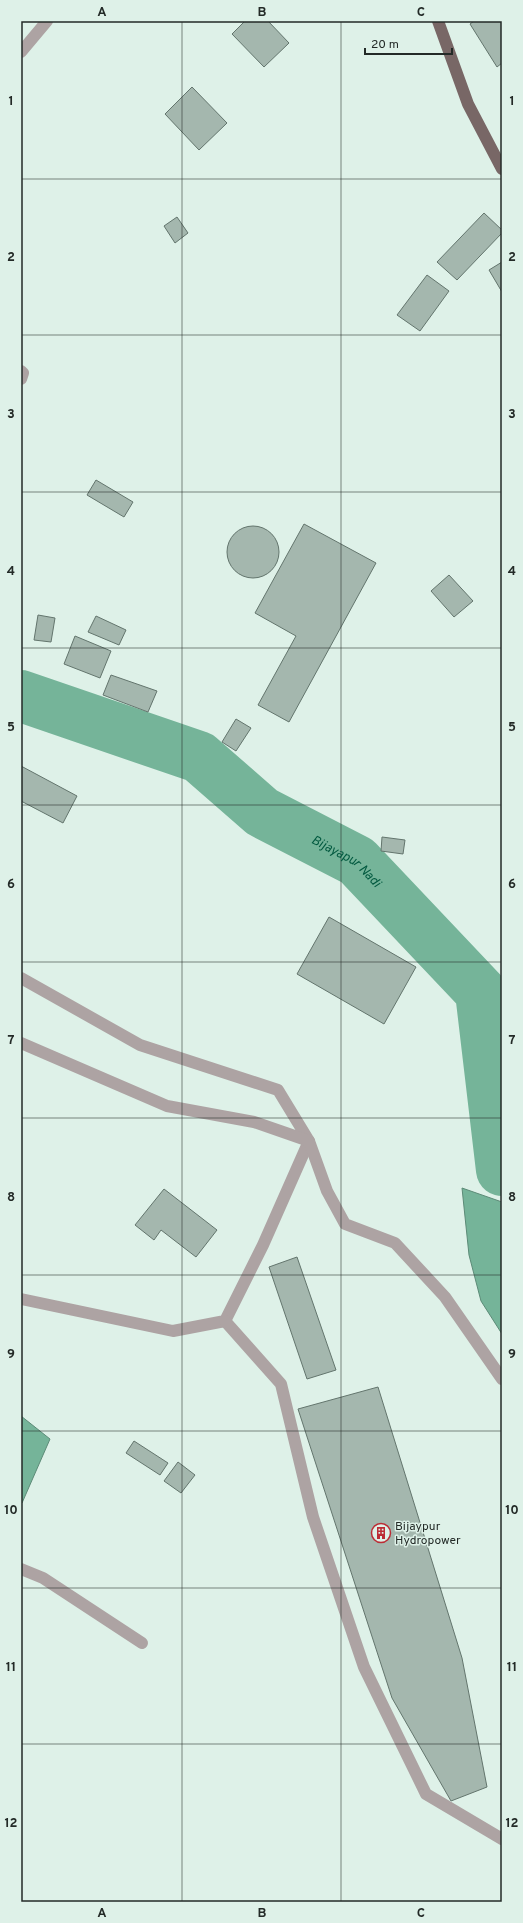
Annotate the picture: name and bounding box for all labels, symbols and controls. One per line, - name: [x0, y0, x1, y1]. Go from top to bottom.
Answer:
- text: A: [97, 5, 107, 21]
- text: B: [258, 5, 267, 21]
- text: C: [417, 5, 425, 21]
- scale bar: [365, 30, 452, 56]
- text: 20 m: [371, 37, 399, 53]
- text: 1: [8, 94, 14, 110]
- text: 1: [509, 94, 515, 110]
- text: 2: [7, 250, 15, 266]
- text: 2: [508, 250, 516, 266]
- text: 3: [7, 407, 15, 423]
- text: 3: [508, 407, 516, 423]
- text: 4: [7, 564, 15, 580]
- text: 4: [508, 564, 516, 580]
- text: 5: [7, 720, 15, 736]
- text: 5: [508, 720, 516, 736]
- water label: Bijayapur Nadi: [308, 833, 384, 892]
- text: 6: [7, 877, 15, 893]
- text: 6: [508, 877, 516, 893]
- text: 7: [8, 1033, 15, 1049]
- text: 7: [509, 1033, 516, 1049]
- text: 8: [7, 1190, 15, 1206]
- text: 8: [508, 1190, 516, 1206]
- text: 9: [7, 1347, 15, 1363]
- text: 9: [508, 1347, 516, 1363]
- text: 10: [4, 1503, 18, 1519]
- text: 10: [505, 1503, 519, 1519]
- place label: Bijaypur Hydropower: [395, 1519, 461, 1549]
- building icon: Bijaypur Hydropower: [370, 1522, 392, 1544]
- text: 11: [6, 1660, 16, 1676]
- text: 11: [507, 1660, 517, 1676]
- text: 12: [4, 1816, 18, 1832]
- text: 12: [505, 1816, 519, 1832]
- text: A: [97, 1906, 107, 1922]
- text: B: [258, 1906, 267, 1922]
- text: C: [417, 1906, 425, 1922]

